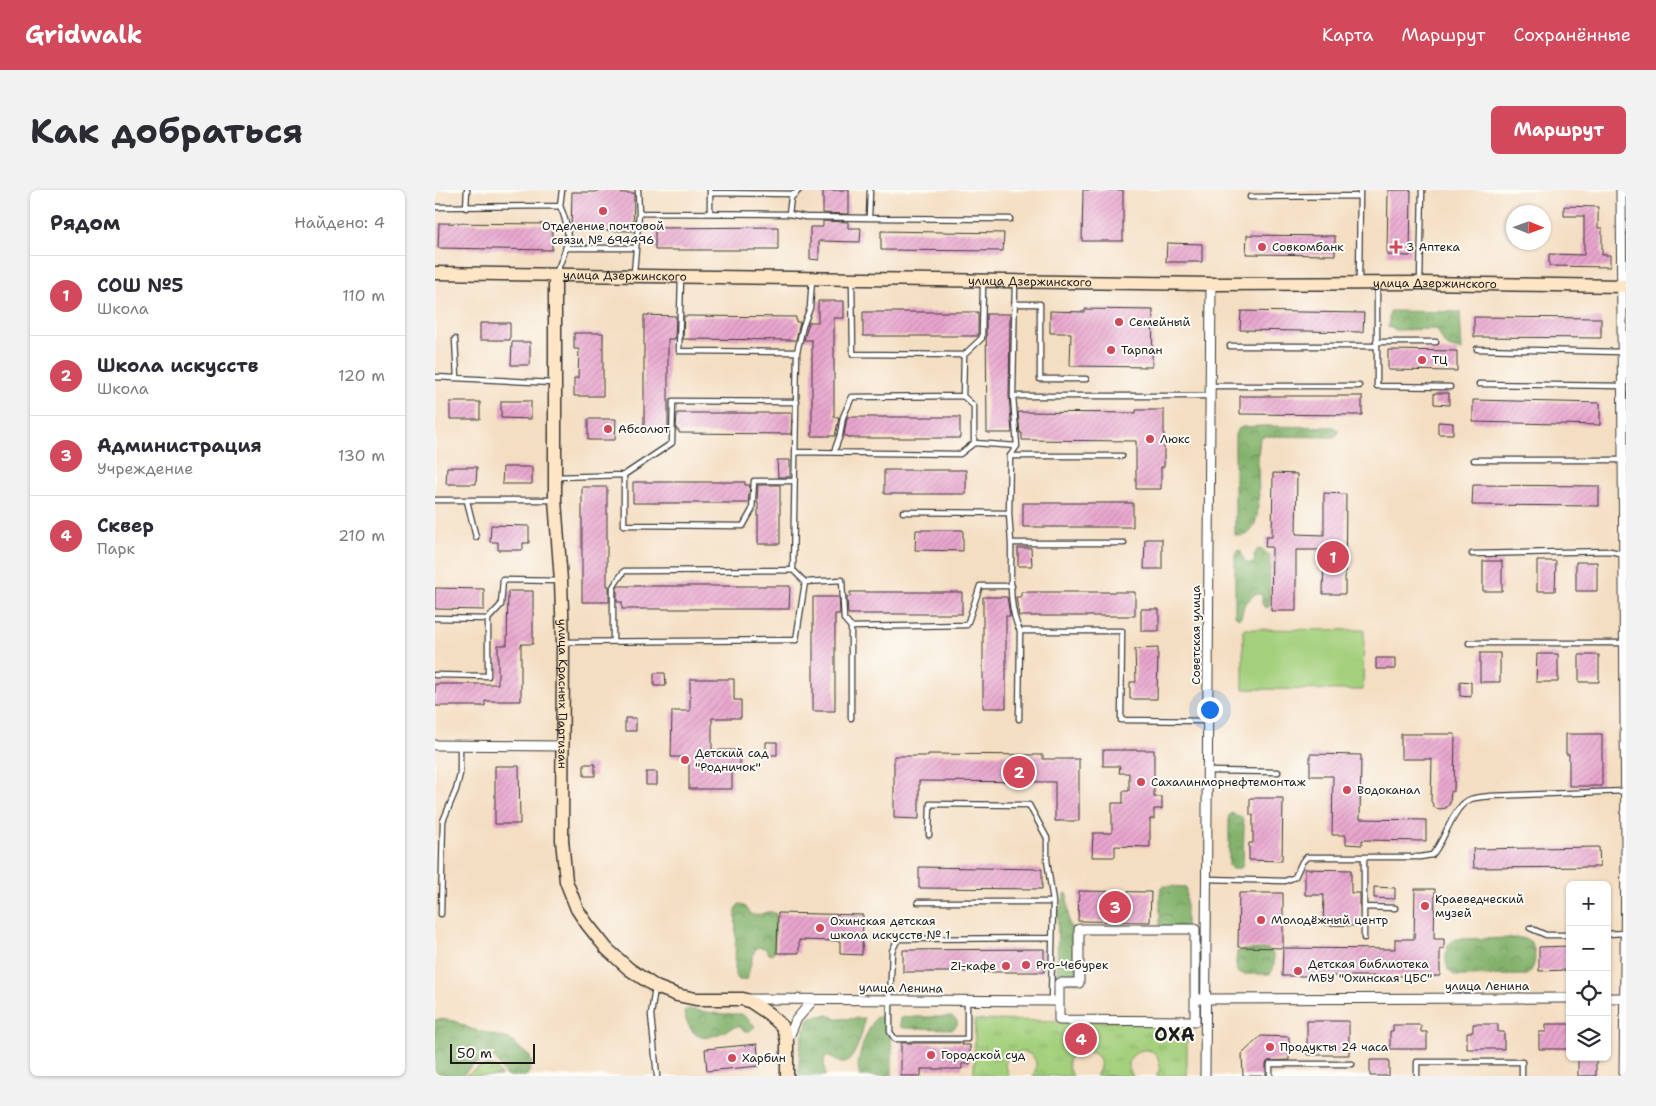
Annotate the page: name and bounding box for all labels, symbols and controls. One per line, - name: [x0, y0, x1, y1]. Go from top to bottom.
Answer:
- text: Gridwalk: [25, 19, 142, 51]
- text: Карта: [1322, 23, 1373, 47]
- text: Маршрут: [1401, 23, 1485, 47]
- text: Сохранённые: [1513, 23, 1631, 47]
- button: Маршрут: [1491, 106, 1626, 154]
- text: Как добраться: [30, 107, 303, 154]
- marker: Отделение почтовой связи № 694496: [597, 205, 609, 217]
- north arrow: [1506, 205, 1551, 250]
- text: Рядом: [50, 209, 120, 237]
- text: Найдено: 4: [294, 212, 385, 233]
- place label: Отделение почтовой связи № 694496: [542, 218, 664, 248]
- place label: Совкомбанк: [1272, 239, 1344, 255]
- place label: 3 Аптека: [1406, 239, 1461, 255]
- marker: Совкомбанк: [1256, 241, 1268, 253]
- marker: 3 Аптека: [1390, 241, 1402, 253]
- street label: улица Дзержинского: [563, 267, 687, 285]
- text: СОШ №5: [97, 273, 183, 298]
- street label: улица Дзержинского: [968, 273, 1092, 290]
- street label: улица Дзержинского: [1373, 275, 1497, 292]
- text: 1: [62, 285, 70, 306]
- text: 110 m: [342, 285, 385, 306]
- text: Школа: [97, 298, 149, 319]
- place label: Семейный: [1129, 314, 1190, 330]
- marker: Семейный: [1113, 316, 1125, 328]
- place label: Тарпан: [1121, 342, 1162, 358]
- marker: Тарпан: [1105, 344, 1117, 356]
- place label: ТЦ: [1432, 352, 1448, 368]
- text: Школа искусств: [97, 353, 258, 378]
- marker: ТЦ: [1416, 354, 1428, 366]
- text: 2: [60, 365, 72, 386]
- text: 120 m: [338, 365, 385, 386]
- text: Школа: [97, 378, 149, 399]
- place label: Абсолют: [618, 421, 670, 437]
- marker: Абсолют: [602, 423, 614, 435]
- place label: Люкс: [1160, 431, 1190, 447]
- text: Администрация: [97, 433, 262, 458]
- marker: Люкс: [1144, 433, 1156, 445]
- text: 3: [60, 445, 72, 466]
- text: 130 m: [338, 445, 385, 466]
- text: Учреждение: [97, 458, 193, 479]
- text: Сквер: [97, 513, 154, 538]
- text: 4: [60, 525, 72, 546]
- text: 210 m: [338, 525, 385, 546]
- text: Парк: [97, 538, 135, 559]
- pin: 1: [1317, 538, 1349, 576]
- street label: Советская улица: [1188, 585, 1204, 685]
- street label: улица Красных Партизан: [554, 619, 571, 769]
- your location: [1197, 697, 1223, 723]
- place label: Детский сад "Родничок": [695, 745, 769, 775]
- pin: 2: [1003, 753, 1035, 791]
- marker: Детский сад "Родничок": [679, 754, 691, 766]
- place label: Сахалинморнефтемонтаж: [1151, 774, 1306, 790]
- marker: Сахалинморнефтемонтаж: [1135, 776, 1147, 788]
- place label: Водоканал: [1357, 782, 1421, 798]
- marker: Водоканал: [1341, 784, 1353, 796]
- map controls: [1566, 881, 1611, 1061]
- button: +: [1566, 881, 1611, 926]
- pin: 3: [1099, 888, 1131, 926]
- place label: Краеведческий музей: [1435, 891, 1524, 921]
- marker: Краеведческий музей: [1419, 900, 1431, 912]
- place label: Молодёжный центр: [1271, 912, 1389, 928]
- place label: Охинская детская школа искусств № 1: [830, 913, 950, 943]
- marker: Молодёжный центр: [1255, 914, 1267, 926]
- marker: Охинская детская школа искусств № 1: [814, 922, 826, 934]
- button: −: [1566, 926, 1611, 971]
- place label: Детская библиотека МБУ "Охинская ЦБС": [1308, 956, 1432, 986]
- place label: Pro-Чебурек: [1036, 957, 1109, 973]
- place label: Zi-кафе: [950, 958, 996, 974]
- marker: Pro-Чебурек: [1020, 959, 1032, 971]
- marker: Zi-кафе: [1000, 960, 1012, 972]
- marker: Детская библиотека МБУ "Охинская ЦБС": [1292, 965, 1304, 977]
- button: locate: [1566, 971, 1611, 1016]
- street label: улица Ленина: [1445, 978, 1530, 994]
- street label: улица Ленина: [859, 979, 944, 997]
- button: layers: [1566, 1016, 1611, 1061]
- pin: 4: [1065, 1020, 1097, 1058]
- district label: ОХА: [1154, 1023, 1196, 1047]
- place label: Продукты 24 часа: [1280, 1039, 1389, 1055]
- scale bar: [450, 1041, 535, 1064]
- marker: Продукты 24 часа: [1264, 1041, 1276, 1053]
- text: 50 m: [457, 1044, 492, 1062]
- place label: Городской суд: [941, 1047, 1026, 1063]
- marker: Городской суд: [925, 1049, 937, 1061]
- place label: Харбин: [742, 1050, 786, 1066]
- marker: Харбин: [726, 1052, 738, 1064]

